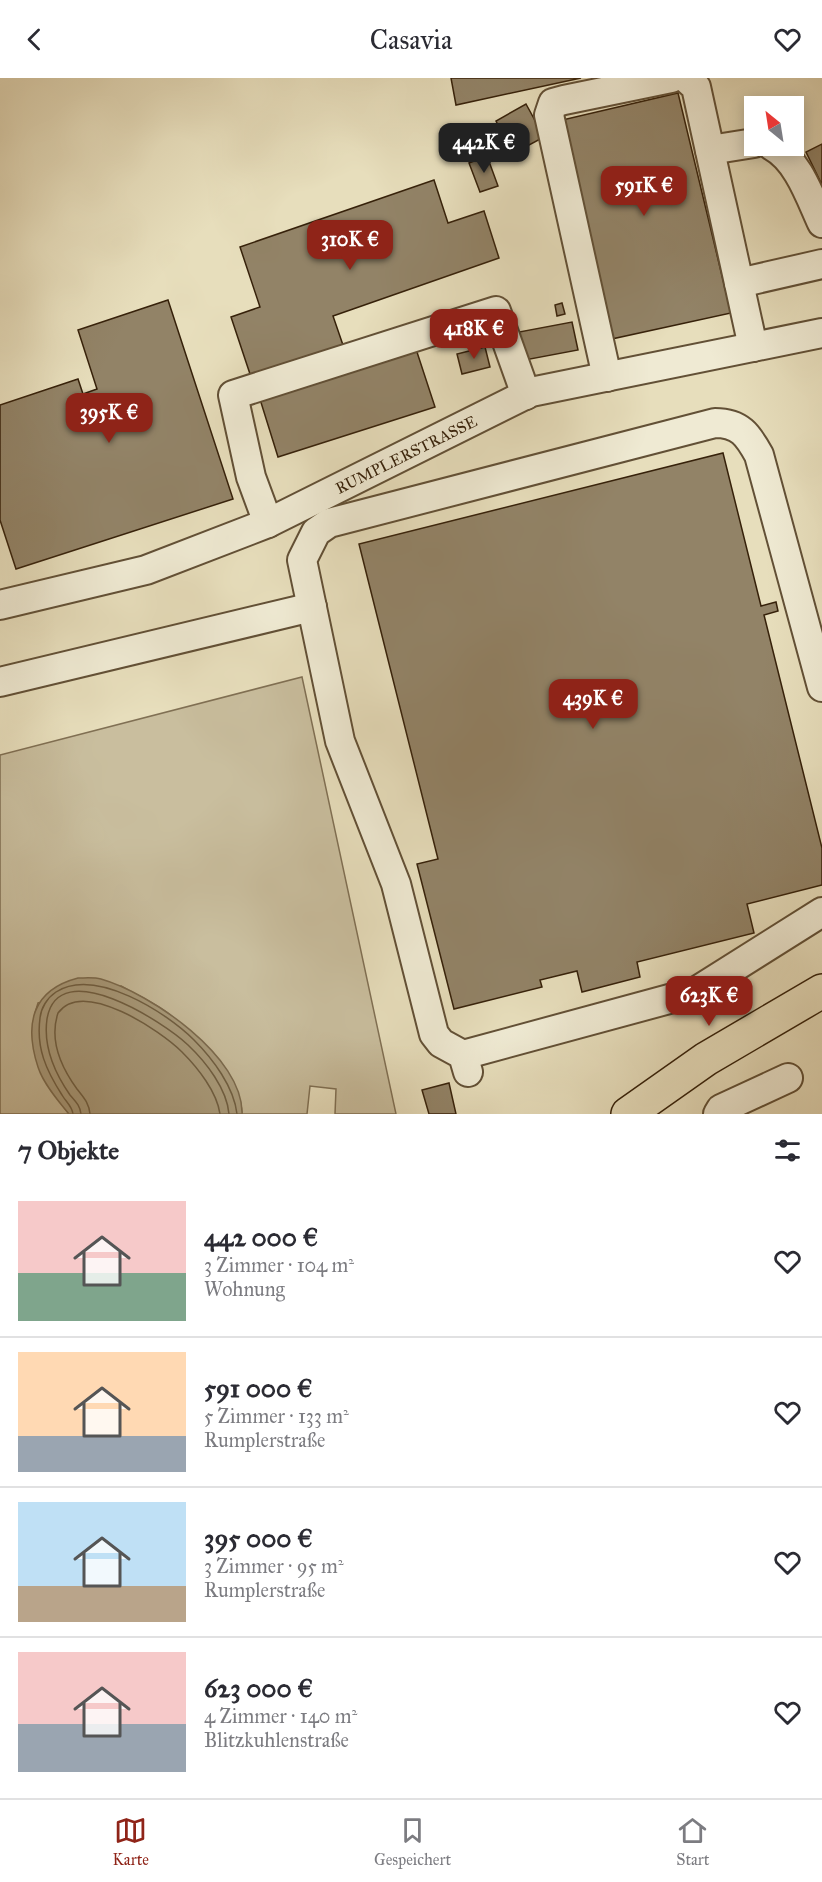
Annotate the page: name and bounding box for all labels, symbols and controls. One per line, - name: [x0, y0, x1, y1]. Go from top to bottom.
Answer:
- icon: back: [18, 23, 51, 56]
- text: Casavia: [370, 23, 452, 56]
- icon: heart: [771, 23, 804, 56]
- north arrow: [744, 96, 804, 156]
- map controls: [744, 96, 804, 156]
- pin: 442K €: [435, 123, 533, 174]
- text: 442K €: [453, 130, 515, 154]
- pin: 591K €: [595, 166, 693, 217]
- text: 591K €: [615, 173, 673, 197]
- pin: 310K €: [301, 220, 399, 271]
- text: 310K €: [321, 227, 379, 251]
- pin: 418K €: [425, 309, 523, 360]
- text: 418K €: [444, 316, 504, 340]
- pin: 395K €: [60, 393, 158, 444]
- text: 395K €: [80, 400, 138, 424]
- street label: RUMPLERSTRASSE: [332, 412, 480, 498]
- pin: 439K €: [544, 679, 642, 730]
- text: 439K €: [563, 686, 623, 710]
- pin: 623K €: [660, 976, 758, 1027]
- text: 623K €: [680, 983, 738, 1007]
- text: 7 Objekte: [18, 1134, 119, 1166]
- icon: filters: [771, 1134, 804, 1167]
- text: 442 000 €: [204, 1221, 318, 1253]
- icon: home: [66, 1225, 138, 1297]
- icon: heart: [771, 1245, 804, 1278]
- text: 3 Zimmer · 104 m²: [204, 1253, 354, 1277]
- text: Wohnung: [204, 1277, 285, 1301]
- text: 591 000 €: [204, 1372, 313, 1404]
- icon: home: [66, 1376, 138, 1448]
- icon: heart: [771, 1396, 804, 1429]
- text: 5 Zimmer · 133 m²: [204, 1404, 349, 1428]
- text: Rumplerstraße: [204, 1428, 325, 1452]
- text: 395 000 €: [204, 1522, 313, 1554]
- icon: home: [66, 1526, 138, 1598]
- icon: heart: [771, 1546, 804, 1579]
- text: 3 Zimmer · 95 m²: [204, 1554, 344, 1578]
- text: Rumplerstraße: [204, 1578, 325, 1602]
- text: 623 000 €: [204, 1672, 313, 1704]
- icon: home: [66, 1676, 138, 1748]
- icon: heart: [771, 1696, 804, 1729]
- text: 4 Zimmer · 140 m²: [204, 1704, 357, 1728]
- text: Blitzkuhlenstraße: [204, 1728, 349, 1752]
- tab: Karte: [113, 1814, 149, 1869]
- tab: Gespeichert: [374, 1814, 451, 1869]
- tab: Start: [676, 1814, 709, 1869]

